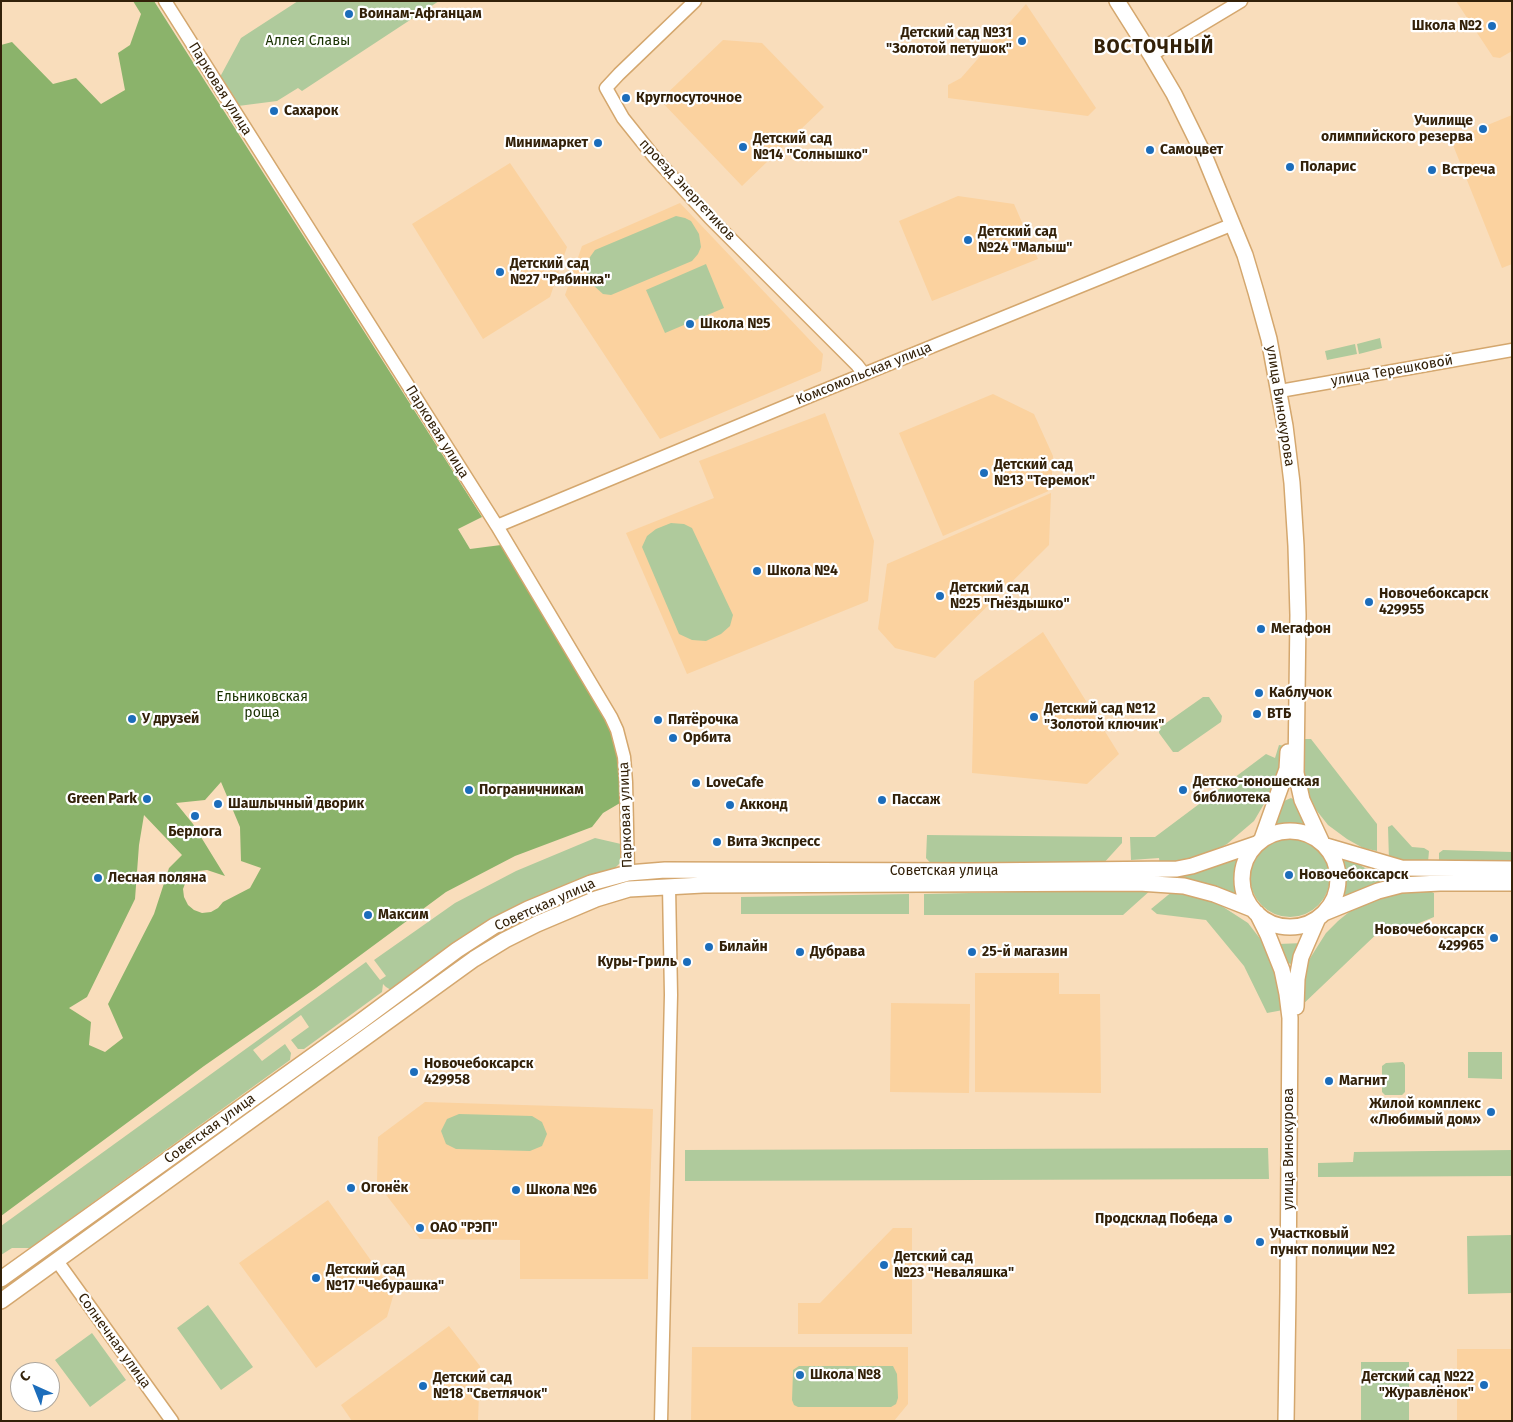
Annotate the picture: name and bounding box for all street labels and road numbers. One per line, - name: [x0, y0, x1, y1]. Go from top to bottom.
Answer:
- street label: Парковая улица: [185, 39, 255, 139]
- street label: проезд Энергетиков: [635, 136, 739, 244]
- street label: Комсомольская улица: [794, 339, 934, 409]
- street label: улица Винокурова: [1262, 344, 1298, 468]
- street label: улица Терешковой: [1330, 352, 1454, 390]
- street label: Парковая улица: [402, 382, 472, 482]
- street label: Парковая улица: [616, 761, 636, 869]
- street label: Советская улица: [890, 863, 998, 879]
- street label: Советская улица: [492, 875, 598, 935]
- street label: улица Винокурова: [1281, 1088, 1297, 1210]
- street label: Советская улица: [161, 1090, 259, 1168]
- street label: Солнечная улица: [74, 1290, 154, 1392]

